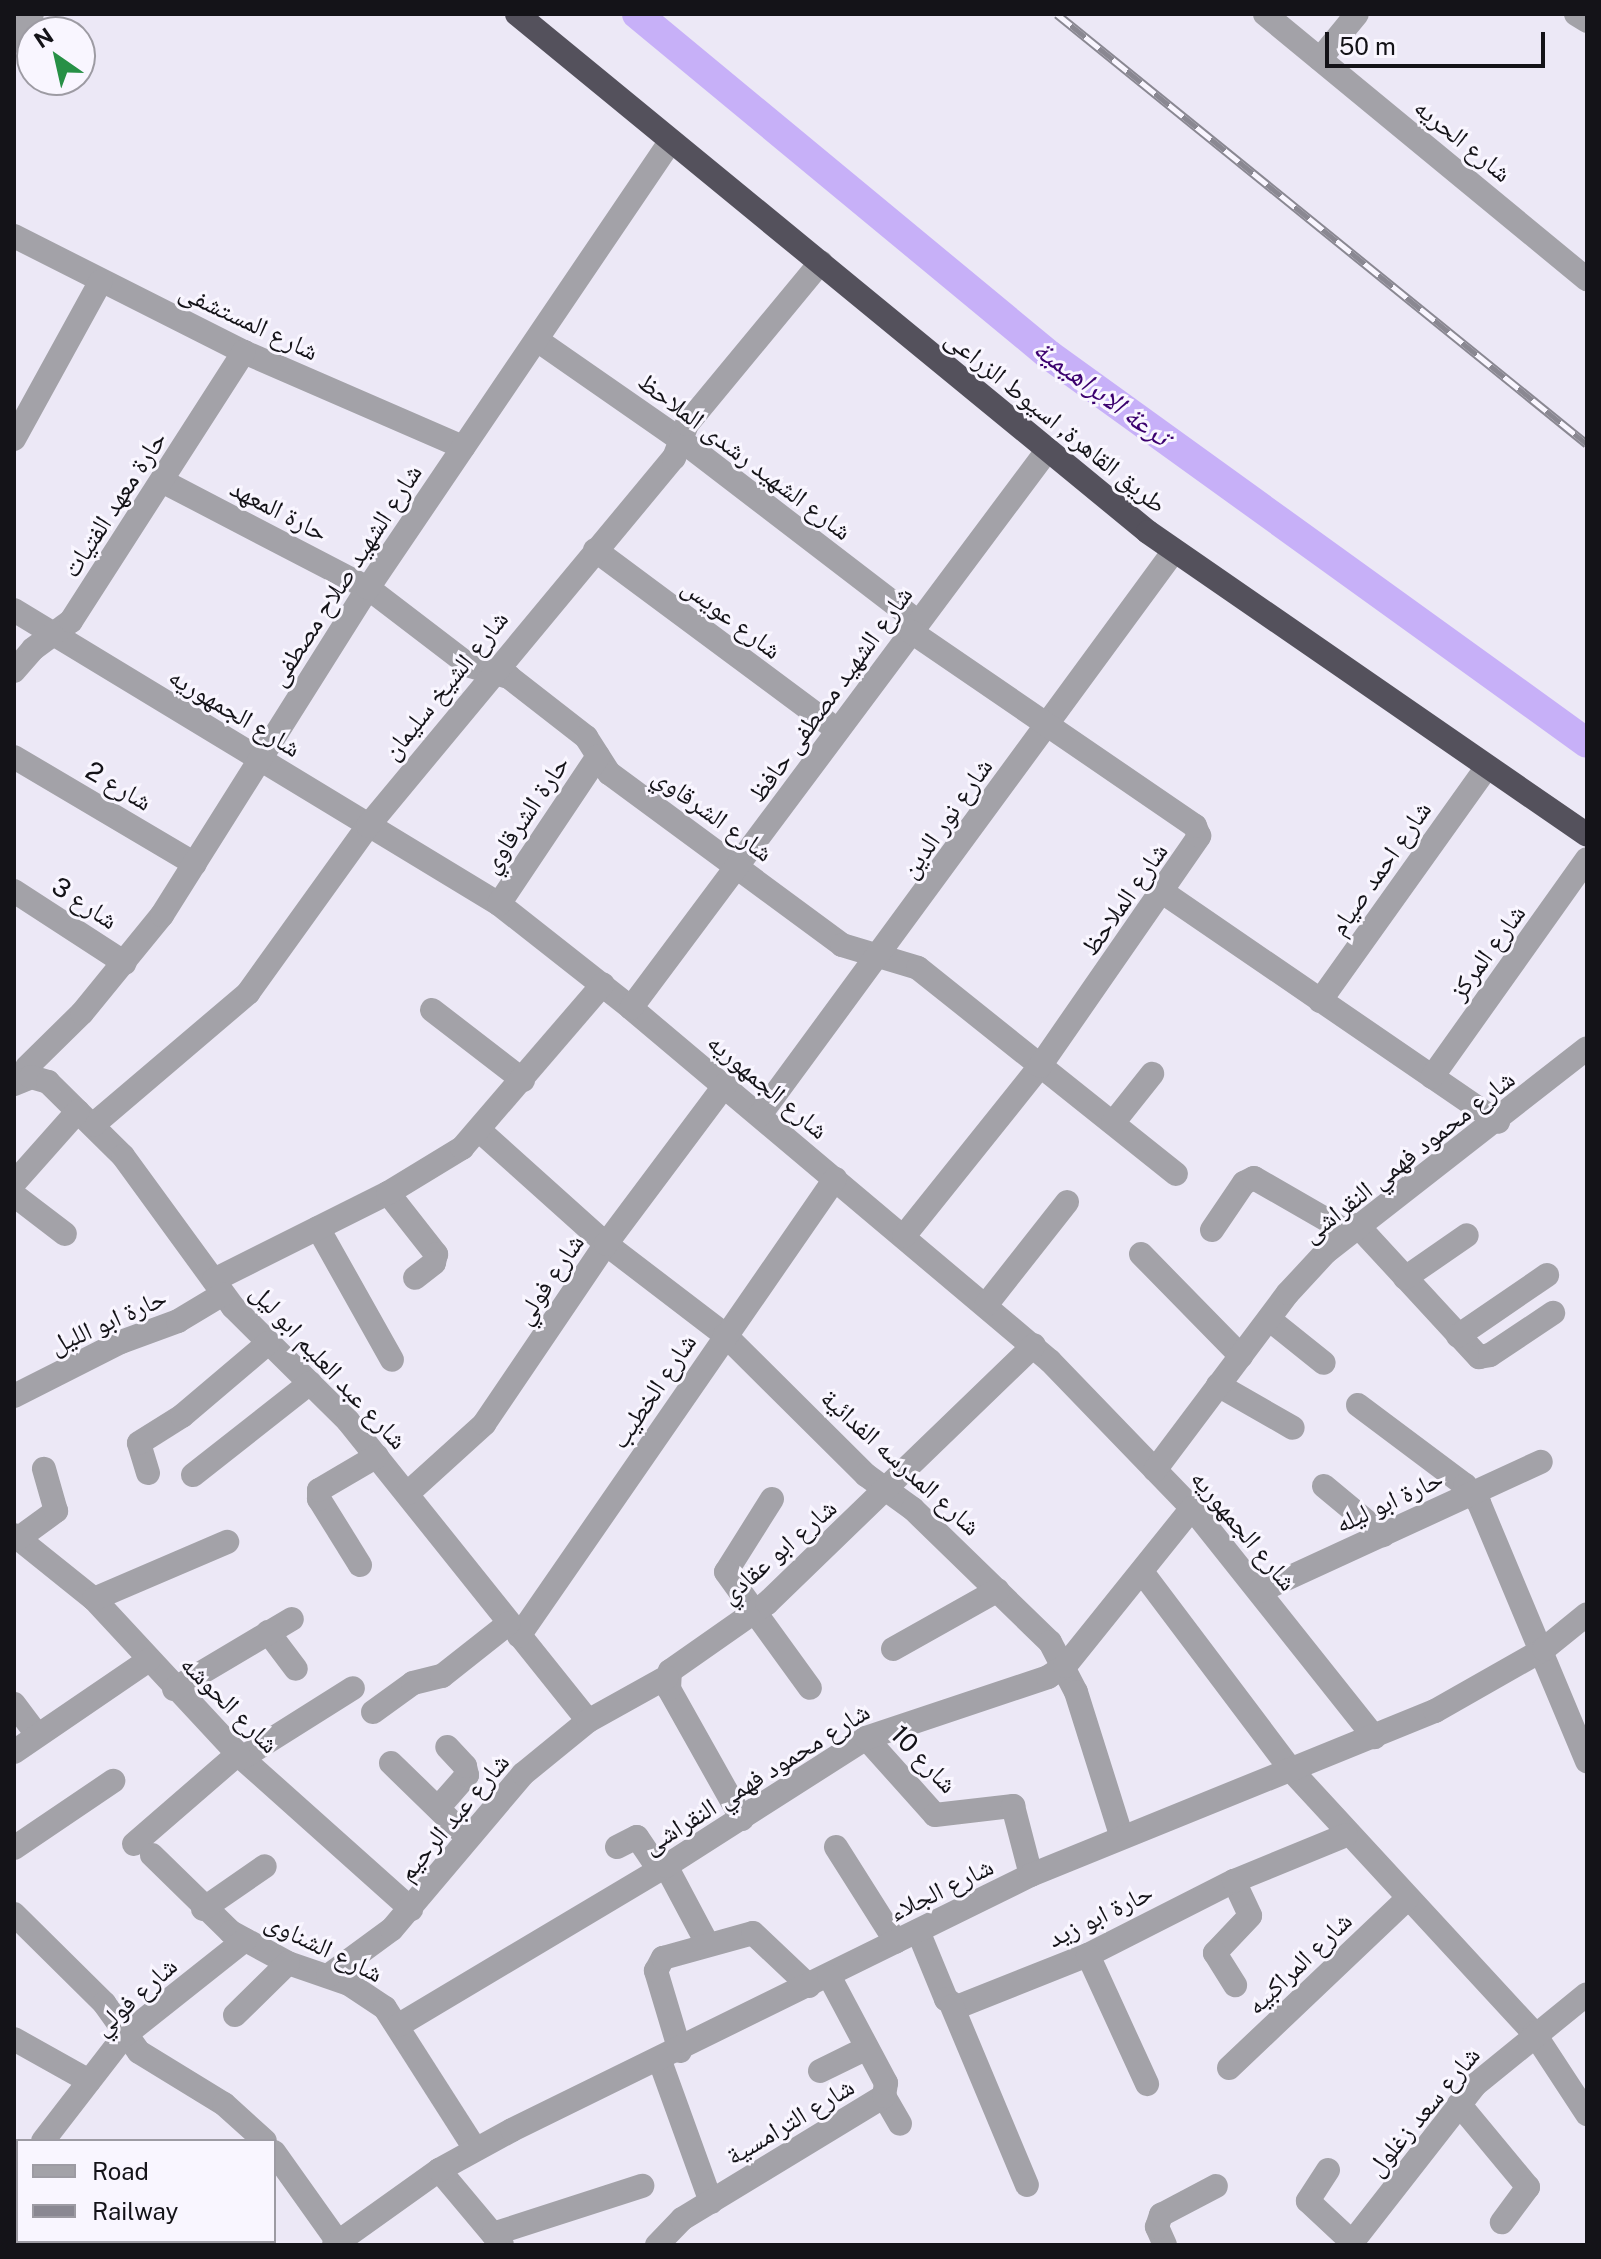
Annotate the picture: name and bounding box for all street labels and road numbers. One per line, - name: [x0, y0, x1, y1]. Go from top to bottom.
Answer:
- street label: شارع الحريه: [1408, 91, 1518, 189]
- street label: شارع المستشفى: [174, 275, 324, 367]
- street label: طريق القاهرة, اسيوط الزراعى: [939, 322, 1173, 520]
- street label: شارع الشهيد رشدى الملاحظ: [632, 365, 858, 547]
- street label: حارة معهد الفتيات: [55, 425, 173, 583]
- street label: شارع الشهيد صلاح مصطفى: [262, 458, 428, 692]
- street label: حارة المعهد: [225, 472, 333, 548]
- street label: شارع عويس: [676, 571, 788, 665]
- street label: شارع الشهيد مصطفى حافظ: [741, 580, 919, 808]
- street label: شارع الشيخ سليمان: [375, 604, 515, 766]
- street label: شارع الجمهوريه: [163, 660, 307, 764]
- street label: حارة الشرقاوي: [474, 749, 576, 879]
- street label: شارع نور الدين: [893, 752, 999, 884]
- street label: شارع 2: [80, 755, 158, 817]
- street label: شارع الشرقاوي: [647, 760, 779, 868]
- street label: شارع احمد صيام: [1322, 795, 1438, 941]
- street label: شارع الملاحظ: [1074, 837, 1174, 961]
- street label: شارع 3: [46, 870, 124, 936]
- street label: شارع المركز: [1442, 898, 1532, 1006]
- street label: شارع الجمهوريه: [701, 1026, 835, 1146]
- street label: شارع محمود فهمي النقراشى: [1295, 1063, 1521, 1249]
- street label: شارع فولي: [507, 1228, 591, 1330]
- street label: شارع عبد العليم ابو ليل: [244, 1277, 414, 1455]
- street label: حارة ابو الليل: [45, 1281, 171, 1361]
- street label: شارع الخطيب: [603, 1328, 703, 1454]
- street label: شارع المدرسه الفدائية: [815, 1382, 987, 1542]
- street label: شارع الجمهوريه: [1184, 1463, 1304, 1597]
- street label: حارة ابو ليله: [1330, 1463, 1448, 1539]
- street label: شارع ابو عقادي: [713, 1492, 843, 1610]
- street label: شارع الحوشه: [174, 1648, 286, 1760]
- street label: شارع محمود فهمي النقراشى: [637, 1695, 875, 1861]
- street label: شارع 10: [884, 1719, 964, 1799]
- street label: شارع عبد الرحيم: [391, 1747, 515, 1887]
- street label: شارع الجلاء: [884, 1850, 998, 1928]
- street label: حارة ابو زيد: [1042, 1876, 1158, 1954]
- street label: شارع الشناوى: [260, 1905, 388, 1989]
- street label: شارع المراكبيه: [1240, 1905, 1358, 2021]
- street label: شارع فولي: [87, 1950, 183, 2042]
- street label: شارع سعد زغلول: [1360, 2040, 1486, 2182]
- street label: شارع الترامسية: [720, 2071, 860, 2171]

